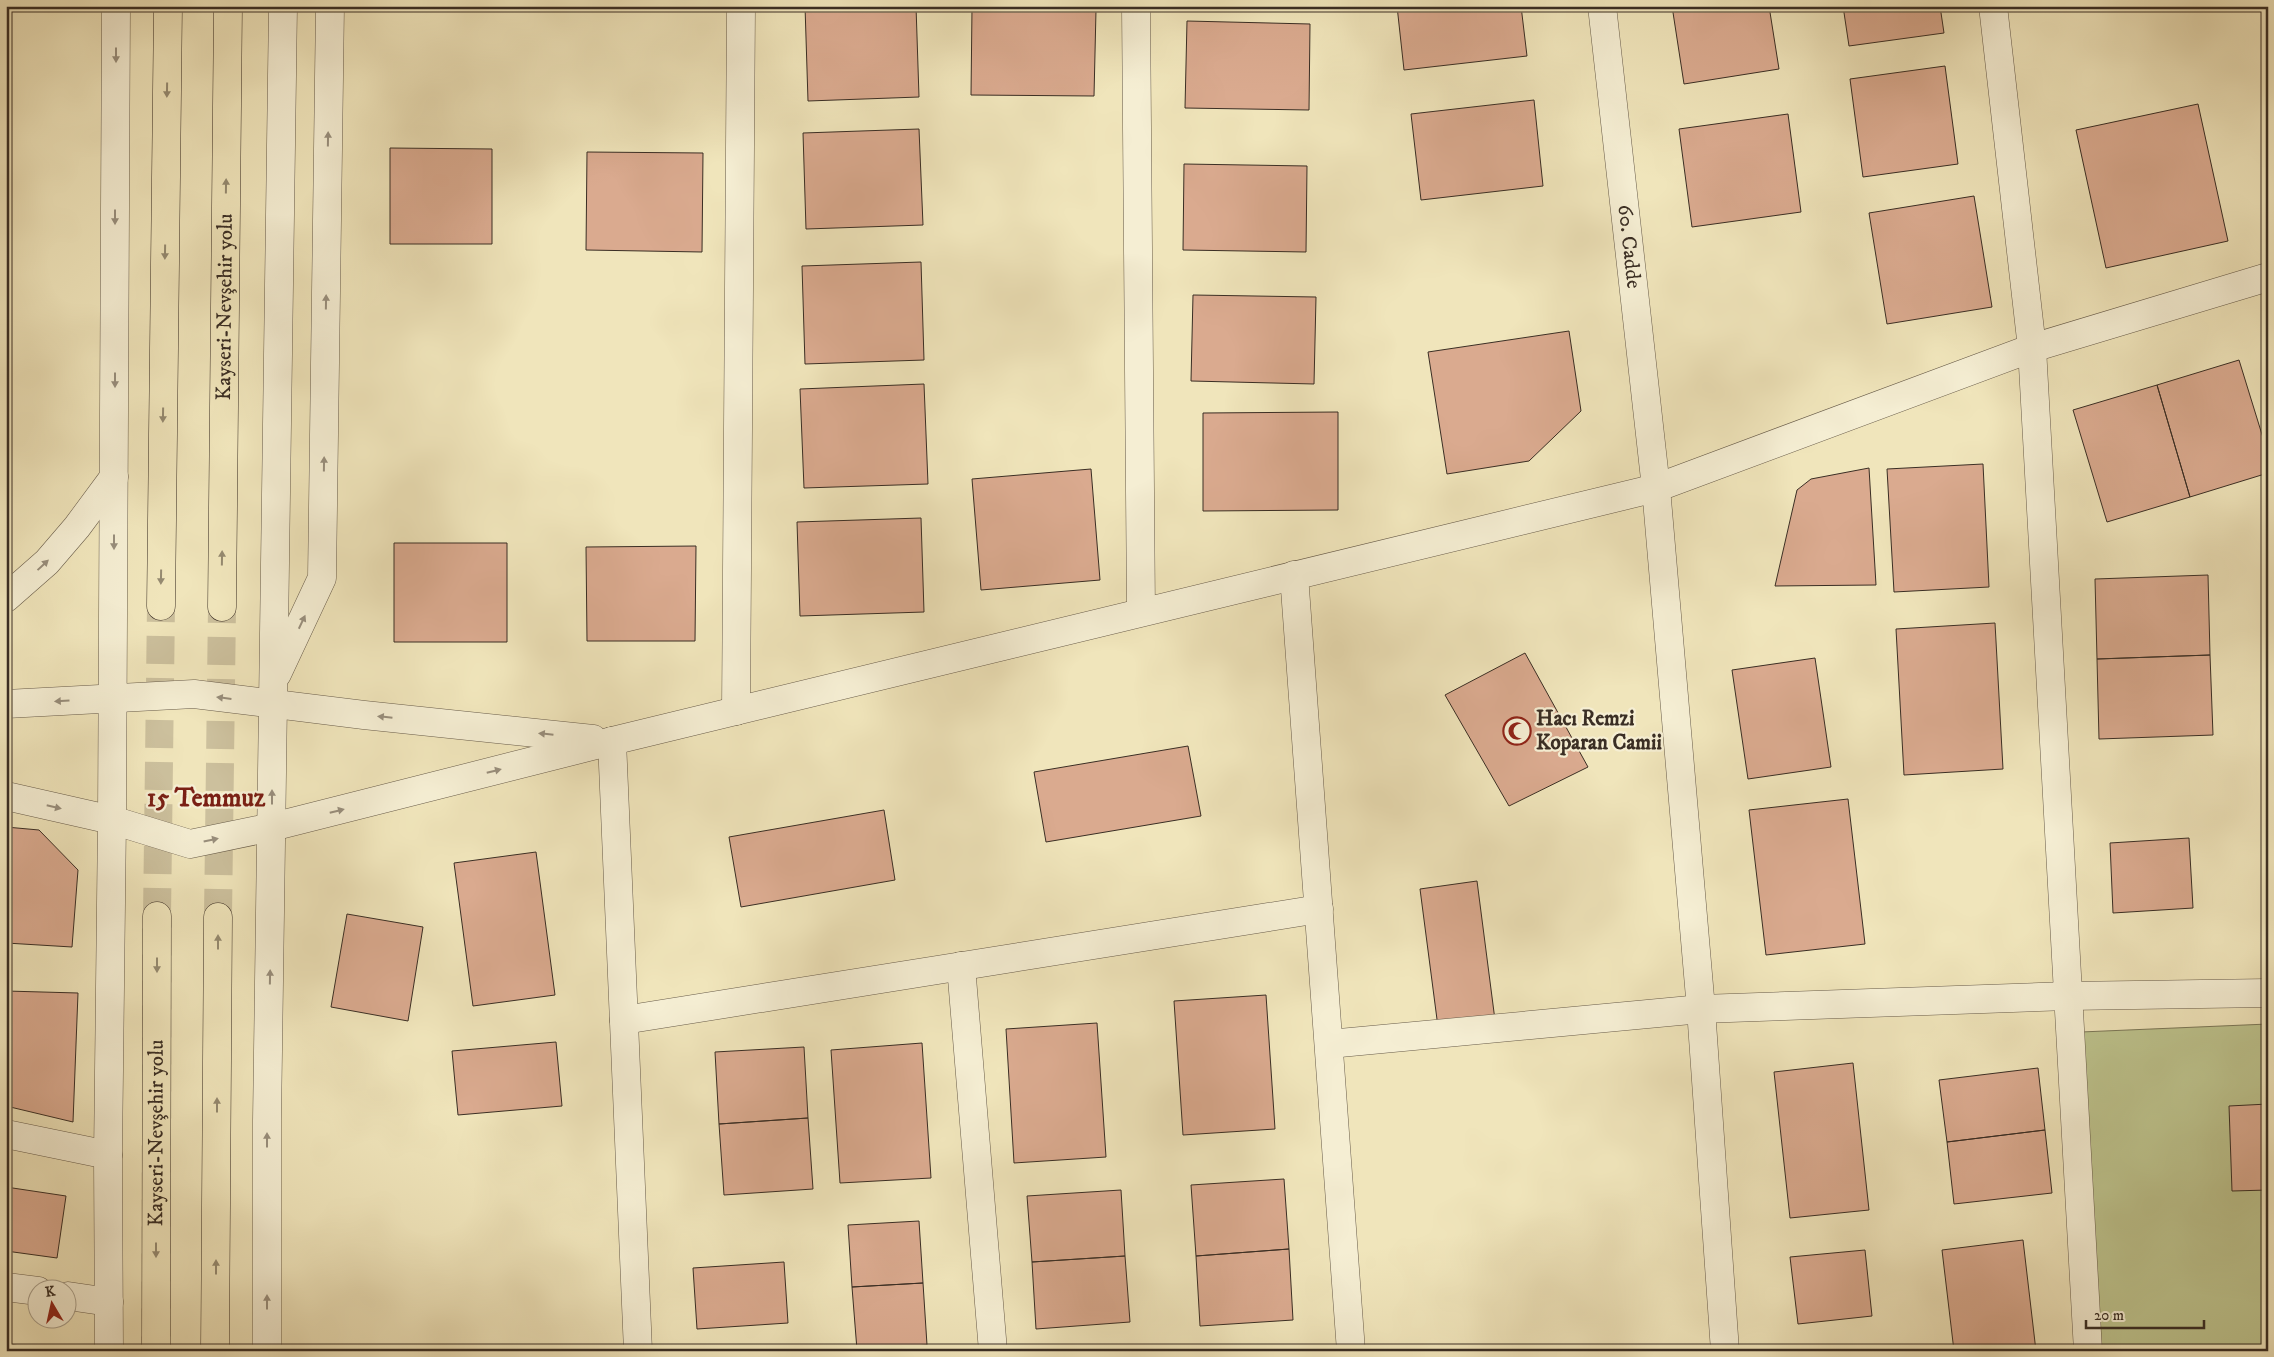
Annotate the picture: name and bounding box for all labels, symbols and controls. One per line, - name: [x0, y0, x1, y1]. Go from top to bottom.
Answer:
- one-way arrow: [112, 47, 120, 63]
- one-way arrow: [163, 82, 171, 98]
- one-way arrow: [325, 131, 333, 147]
- one-way arrow: [222, 177, 230, 193]
- street label: 60. Cadde: [1611, 203, 1647, 290]
- one-way arrow: [111, 210, 119, 226]
- street label: Kayseri-Nevşehir yolu: [211, 214, 239, 401]
- one-way arrow: [161, 245, 169, 261]
- one-way arrow: [322, 294, 330, 310]
- one-way arrow: [111, 372, 119, 388]
- one-way arrow: [159, 407, 167, 423]
- one-way arrow: [320, 456, 328, 472]
- one-way arrow: [110, 535, 118, 551]
- one-way arrow: [219, 550, 227, 566]
- one-way arrow: [36, 559, 48, 571]
- one-way arrow: [157, 570, 165, 586]
- one-way arrow: [298, 615, 306, 629]
- one-way arrow: [216, 694, 232, 702]
- one-way arrow: [54, 698, 70, 706]
- place label: Hacı Remzi Koparan Camii: [1536, 706, 1663, 756]
- one-way arrow: [376, 713, 392, 721]
- mosque icon: Hacı Remzi Koparan Camii: [1502, 716, 1532, 746]
- one-way arrow: [538, 730, 554, 738]
- one-way arrow: [487, 767, 502, 775]
- district label: 15 Temmuz: [147, 782, 266, 815]
- one-way arrow: [269, 789, 277, 805]
- one-way arrow: [46, 803, 61, 811]
- one-way arrow: [329, 806, 344, 814]
- one-way arrow: [203, 836, 218, 844]
- one-way arrow: [214, 934, 222, 950]
- one-way arrow: [153, 957, 161, 973]
- one-way arrow: [266, 969, 274, 985]
- street label: Kayseri-Nevşehir yolu: [143, 1040, 170, 1226]
- one-way arrow: [213, 1096, 221, 1112]
- one-way arrow: [263, 1131, 271, 1147]
- one-way arrow: [152, 1242, 160, 1258]
- one-way arrow: [212, 1259, 220, 1275]
- north arrow: [28, 1280, 78, 1330]
- text: K: [44, 1282, 58, 1302]
- one-way arrow: [263, 1294, 271, 1310]
- scale bar: [2086, 1297, 2204, 1329]
- text: 20 m: [2094, 1306, 2124, 1325]

